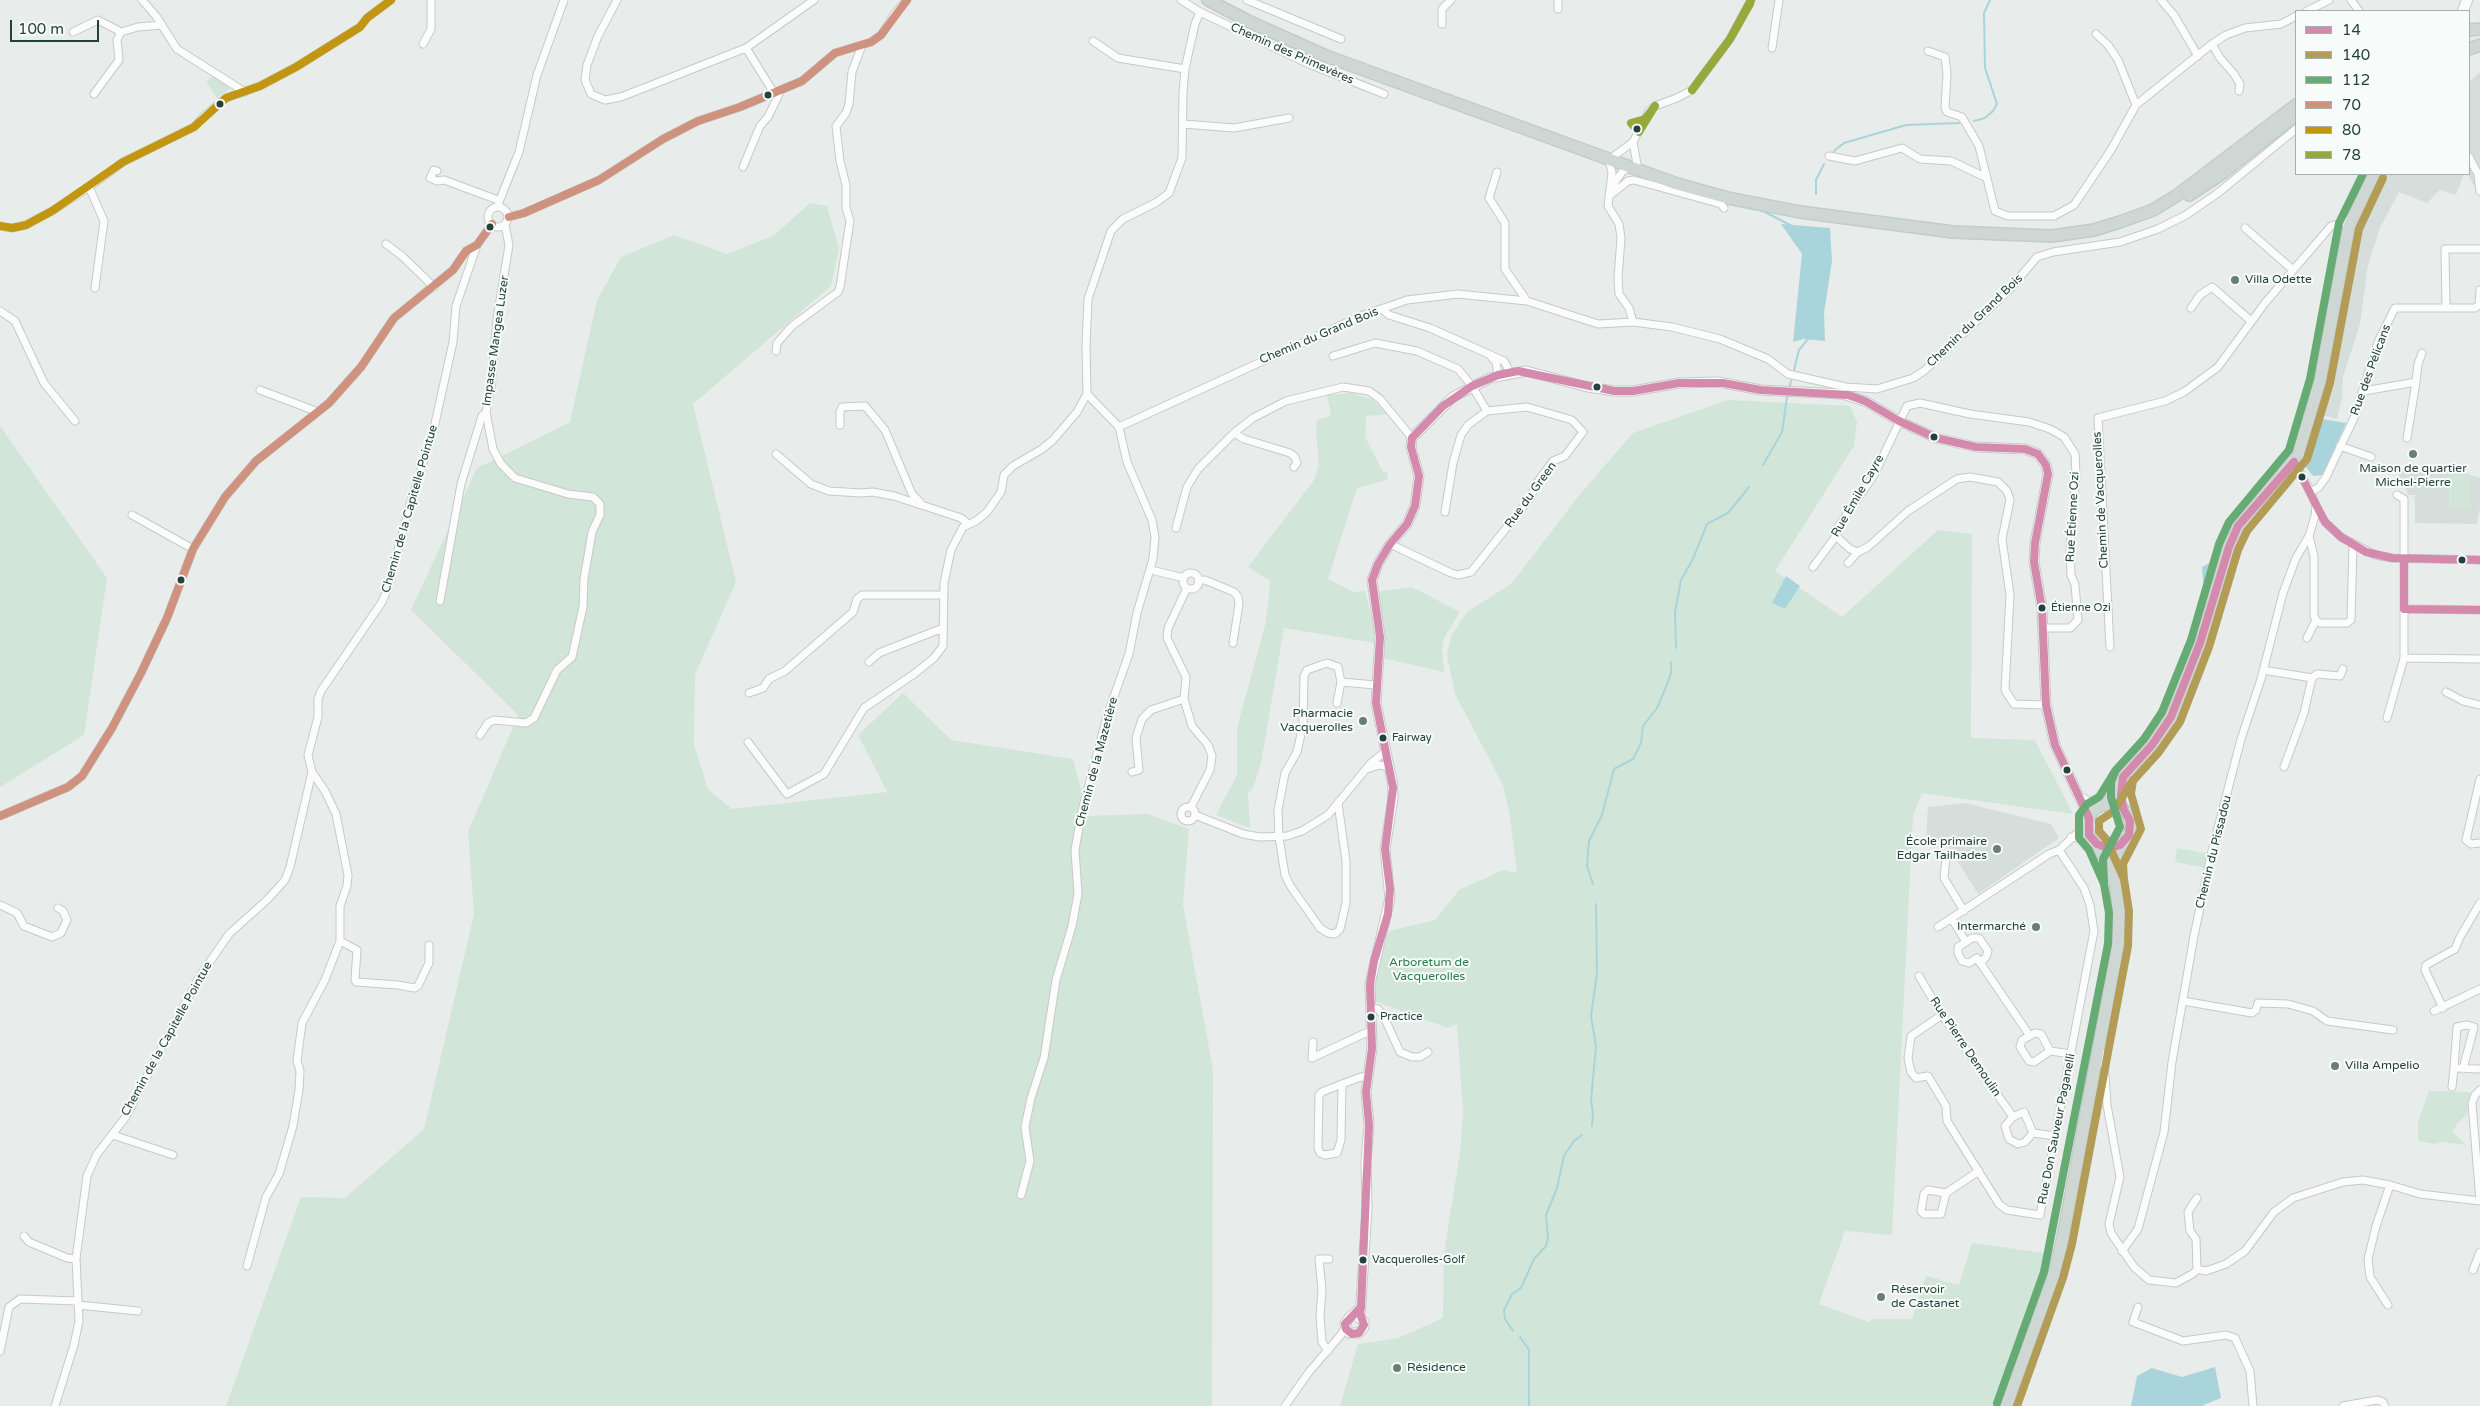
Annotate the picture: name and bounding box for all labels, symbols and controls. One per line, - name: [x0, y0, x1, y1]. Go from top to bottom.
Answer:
- scale bar: [12, 10, 101, 42]
- legend: [2295, 10, 2470, 175]
- text: 100 m: [18, 20, 64, 38]
- street label: Chemin des Primevères: [1228, 20, 1356, 88]
- text: 14: [2342, 21, 2361, 39]
- text: 140: [2342, 46, 2370, 64]
- text: 112: [2342, 71, 2370, 89]
- unlabelled marker: [763, 90, 773, 100]
- text: 70: [2342, 96, 2361, 114]
- unlabelled marker: [215, 99, 225, 109]
- text: 80: [2342, 121, 2361, 139]
- unlabelled marker: [1632, 124, 1642, 134]
- text: 78: [2342, 146, 2361, 164]
- unlabelled marker: [485, 222, 495, 232]
- street label: Chemin du Grand Bois: [1924, 272, 2026, 370]
- place label: Villa Odette: [2245, 273, 2312, 287]
- marker: Villa Odette: [2229, 274, 2241, 286]
- street label: Impasse Mangea Luzer: [480, 275, 512, 407]
- street label: Chemin du Grand Bois: [1257, 304, 1381, 368]
- street label: Rue des Pélicans: [2348, 322, 2394, 418]
- unlabelled marker: [1592, 382, 1602, 392]
- street label: Chemin de la Capitelle Pointue: [379, 423, 441, 595]
- street label: Chemin de Vacquerolles: [2090, 431, 2112, 569]
- unlabelled marker: [1929, 432, 1939, 442]
- marker: Maison de quartier Michel-Pierre: [2407, 448, 2419, 460]
- street label: Rue Émile Cayre: [1829, 452, 1887, 540]
- street label: Rue du Green: [1502, 459, 1560, 531]
- place label: Maison de quartier Michel-Pierre: [2359, 462, 2467, 490]
- street label: Rue Étienne Ozi: [2063, 471, 2083, 563]
- unlabelled marker: [2297, 472, 2307, 482]
- unlabelled marker: [2457, 555, 2467, 565]
- unlabelled marker: [176, 575, 186, 585]
- place label: Étienne Ozi: [2051, 601, 2111, 615]
- marker: Étienne Ozi: [2037, 603, 2047, 613]
- street label: Chemin de la Mazetière: [1073, 695, 1121, 829]
- place label: Pharmacie Vacquerolles: [1280, 707, 1353, 735]
- marker: Pharmacie Vacquerolles: [1357, 715, 1369, 727]
- place label: Fairway: [1392, 731, 1432, 745]
- marker: Fairway: [1378, 733, 1388, 743]
- unlabelled marker: [2062, 765, 2072, 775]
- street label: Chemin du Pissadou: [2193, 794, 2235, 910]
- place label: École primaire Edgar Tailhades: [1897, 835, 1987, 863]
- marker: École primaire Edgar Tailhades: [1991, 843, 2003, 855]
- place label: Intermarché: [1957, 920, 2026, 934]
- marker: Intermarché: [2030, 921, 2042, 933]
- park label: Arboretum de Vacquerolles: [1389, 956, 1469, 984]
- street label: Chemin de la Capitelle Pointue: [119, 959, 215, 1119]
- street label: Rue Pierre Demoulin: [1926, 995, 2004, 1099]
- place label: Practice: [1380, 1010, 1423, 1024]
- marker: Practice: [1366, 1012, 1376, 1022]
- street label: Rue Don Sauveur Paganelli: [2035, 1052, 2079, 1206]
- place label: Villa Ampelio: [2345, 1059, 2420, 1073]
- marker: Villa Ampelio: [2329, 1060, 2341, 1072]
- place label: Vacquerolles-Golf: [1372, 1253, 1465, 1267]
- marker: Vacquerolles-Golf: [1358, 1255, 1368, 1265]
- place label: Réservoir de Castanet: [1891, 1283, 1959, 1311]
- marker: Réservoir de Castanet: [1875, 1291, 1887, 1303]
- place label: Résidence: [1407, 1361, 1466, 1375]
- marker: Résidence: [1391, 1362, 1403, 1374]

